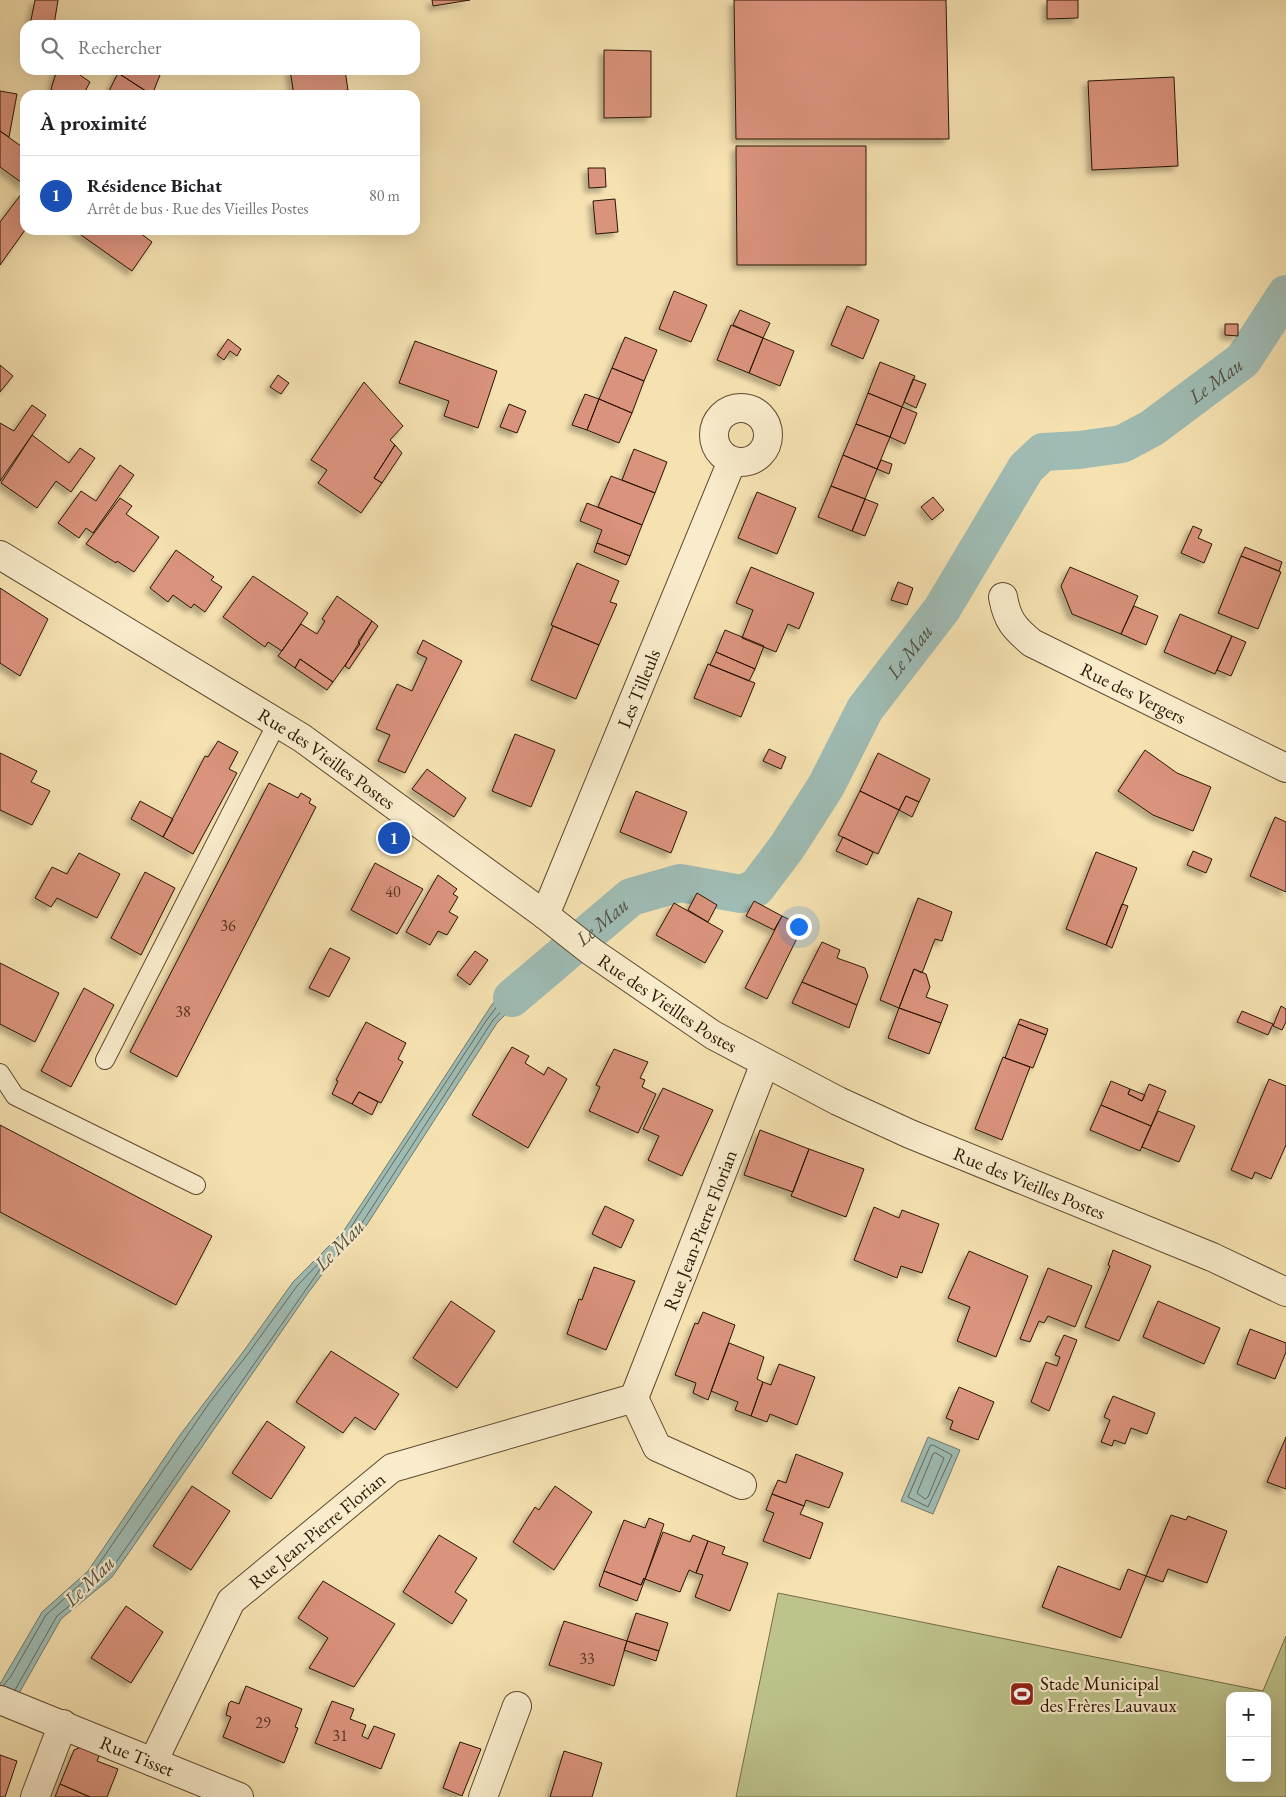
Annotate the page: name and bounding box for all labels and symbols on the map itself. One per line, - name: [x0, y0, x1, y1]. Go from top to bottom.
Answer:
- water label: Le Mau: [1182, 351, 1248, 410]
- water label: Le Mau: [880, 619, 939, 685]
- street label: Les Tilleuls: [611, 645, 666, 732]
- street label: Rue des Vergers: [1076, 657, 1190, 730]
- street label: Rue des Vieilles Postes: [253, 702, 400, 815]
- pin: 1: [378, 819, 410, 857]
- house number: 40: [385, 881, 401, 902]
- water label: Le Mau: [569, 892, 634, 952]
- your location: [786, 914, 812, 940]
- house number: 36: [220, 915, 236, 936]
- street label: Rue des Vieilles Postes: [593, 948, 741, 1059]
- house number: 38: [175, 1001, 191, 1022]
- street label: Rue des Vieilles Postes: [950, 1141, 1109, 1225]
- street label: Rue Jean-Pierre Florian: [657, 1146, 743, 1314]
- water label: Le Mau: [307, 1214, 370, 1277]
- street label: Rue Jean-Pierre Florian: [243, 1467, 391, 1595]
- water label: Le Mau: [57, 1550, 120, 1613]
- house number: 33: [579, 1648, 595, 1669]
- place label: Stade Municipal des Frères Lauvaux: [1040, 1671, 1177, 1718]
- sports icon: Stade Municipal des Frères Lauvaux: [1009, 1681, 1035, 1707]
- house number: 29: [255, 1712, 271, 1733]
- house number: 31: [332, 1725, 348, 1746]
- street label: Rue Tisset: [96, 1730, 178, 1782]

